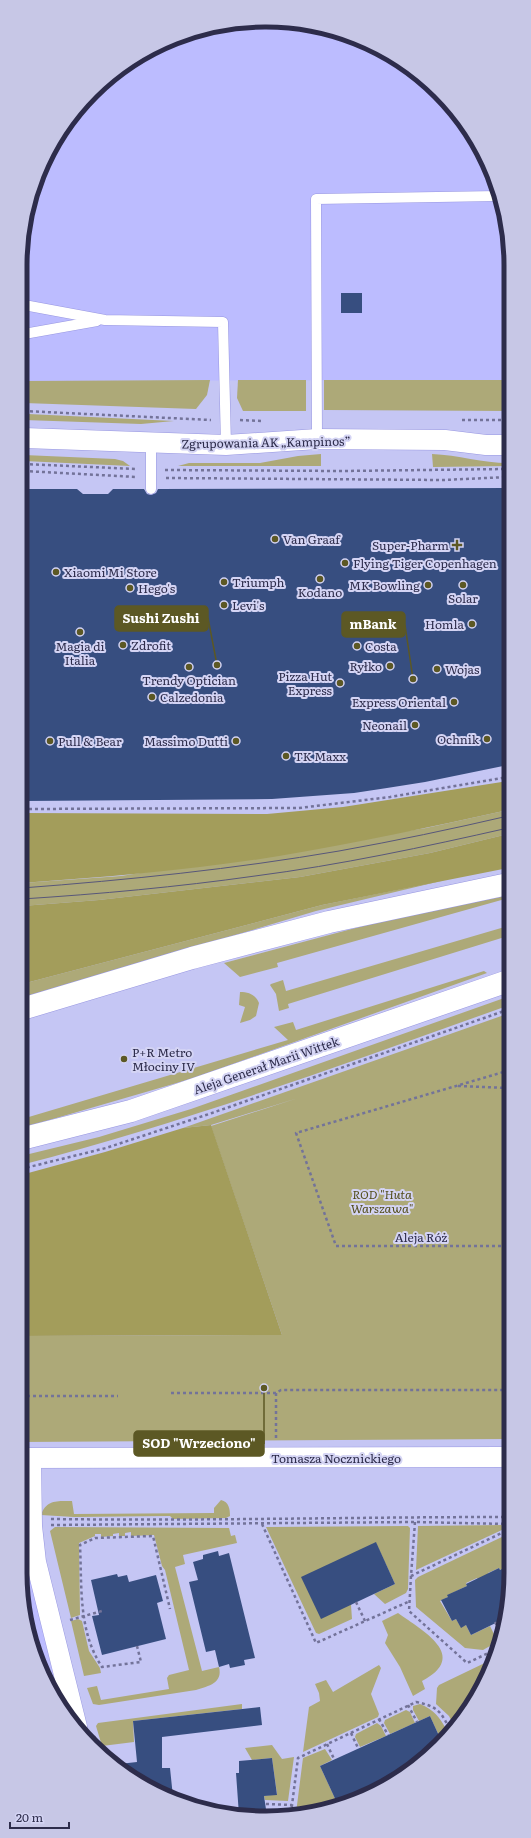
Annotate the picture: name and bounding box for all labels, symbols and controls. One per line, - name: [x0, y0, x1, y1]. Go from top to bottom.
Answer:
- street label: Zgrupowania AK „Kampinos”: [181, 432, 351, 452]
- place label: Van Graaf: [283, 530, 341, 548]
- marker: Van Graaf: [270, 534, 280, 544]
- place label: Super-Pharm: [372, 536, 449, 554]
- marker: Super-Pharm: [452, 540, 462, 550]
- place label: Flying Tiger Copenhagen: [353, 554, 497, 572]
- marker: Flying Tiger Copenhagen: [340, 558, 350, 568]
- place label: Xiaomi Mi Store: [64, 563, 157, 581]
- marker: Xiaomi Mi Store: [51, 567, 61, 577]
- place label: Triumph: [232, 573, 285, 591]
- marker: Kodano: [315, 574, 325, 584]
- place label: MK Bowling: [349, 576, 420, 594]
- marker: Triumph: [219, 577, 229, 587]
- place label: Hego's: [138, 579, 176, 597]
- marker: MK Bowling: [423, 580, 433, 590]
- marker: Solar: [458, 580, 468, 590]
- marker: Hego's: [125, 583, 135, 593]
- place label: Kodano: [298, 583, 342, 601]
- place label: Solar: [448, 589, 478, 607]
- place label: Levi's: [232, 596, 265, 614]
- marker: Levi's: [219, 600, 229, 610]
- callout: Sushi Zushi: [115, 606, 208, 631]
- text: Sushi Zushi: [122, 608, 200, 627]
- callout: mBank: [342, 612, 405, 637]
- text: mBank: [349, 614, 397, 633]
- place label: Homla: [425, 615, 465, 633]
- marker: Homla: [467, 619, 477, 629]
- marker: Magia di Italia: [75, 627, 85, 637]
- place label: Zdrofit: [131, 636, 171, 654]
- place label: Magia di Italia: [55, 637, 105, 669]
- place label: Costa: [365, 637, 397, 655]
- marker: Zdrofit: [118, 640, 128, 650]
- marker: Costa: [352, 641, 362, 651]
- place label: Ryłko: [349, 657, 382, 675]
- place label: Wojas: [445, 660, 480, 678]
- marker: Ryłko: [385, 661, 395, 671]
- marker: Trendy Optician: [184, 662, 194, 672]
- marker: Wojas: [432, 664, 442, 674]
- place label: Pizza Hut Express: [278, 667, 333, 699]
- place label: Trendy Optician: [142, 671, 236, 689]
- marker: Pizza Hut Express: [335, 678, 345, 688]
- place label: Calzedonia: [160, 688, 224, 706]
- marker: Calzedonia: [147, 692, 157, 702]
- place label: Express Oriental: [352, 693, 446, 711]
- marker: Express Oriental: [449, 697, 459, 707]
- place label: Neonail: [362, 716, 407, 734]
- marker: Neonail: [410, 720, 420, 730]
- place label: Ochnik: [437, 730, 480, 748]
- place label: Pull & Bear: [58, 732, 122, 750]
- place label: Massimo Dutti: [144, 732, 228, 750]
- marker: Ochnik: [482, 734, 492, 744]
- marker: Pull & Bear: [45, 736, 55, 746]
- marker: Massimo Dutti: [231, 736, 241, 746]
- place label: TK Maxx: [294, 747, 346, 765]
- marker: TK Maxx: [281, 751, 291, 761]
- street label: Aleja Generał Marii Wittek: [191, 1031, 342, 1098]
- place label: P+R Metro Młociny IV: [132, 1043, 195, 1075]
- marker: P+R Metro Młociny IV: [119, 1054, 129, 1064]
- park label: ROD "Huta Warszawa": [351, 1185, 413, 1217]
- street label: Aleja Róż: [395, 1228, 447, 1246]
- callout: SOD "Wrzeciono": [134, 1431, 264, 1456]
- text: SOD "Wrzeciono": [142, 1433, 256, 1452]
- street label: Tomasza Nocznickiego: [271, 1449, 401, 1467]
- scale bar: [10, 1804, 69, 1830]
- text: 20 m: [16, 1808, 43, 1826]

